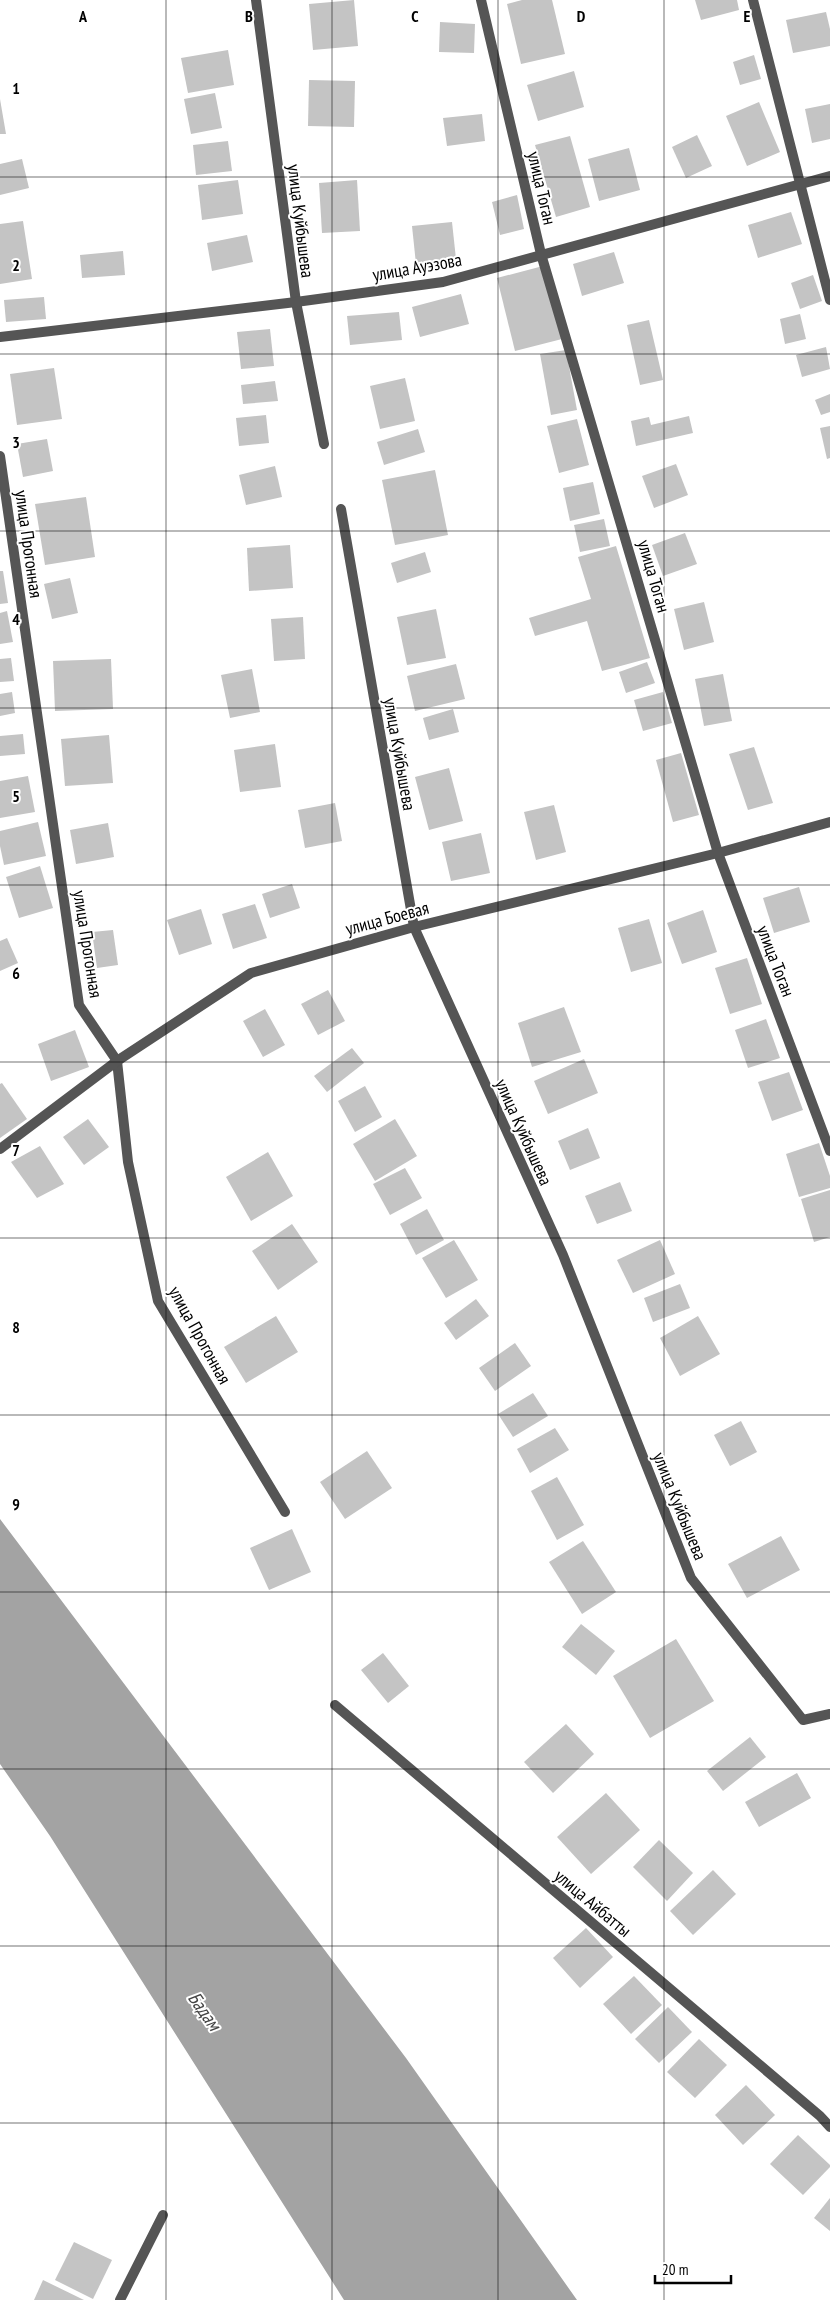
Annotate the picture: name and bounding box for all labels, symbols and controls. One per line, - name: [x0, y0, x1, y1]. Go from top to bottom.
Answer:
- text: A: [78, 6, 88, 26]
- text: B: [245, 6, 253, 26]
- text: C: [411, 6, 419, 26]
- text: D: [577, 6, 586, 26]
- text: E: [744, 6, 751, 26]
- text: 1: [12, 78, 20, 98]
- street label: улица Тоган: [522, 149, 562, 227]
- street label: улица Куйбышева: [283, 163, 319, 279]
- street label: улица Ауэзова: [371, 248, 463, 286]
- text: 2: [12, 255, 20, 275]
- text: 3: [12, 432, 20, 452]
- street label: улица Прогонная: [10, 489, 48, 599]
- street label: улица Тоган: [633, 537, 675, 615]
- text: 4: [12, 609, 20, 629]
- street label: улица Куйбышева: [379, 696, 421, 812]
- text: 5: [12, 786, 20, 806]
- street label: улица Прогонная: [68, 889, 108, 999]
- street label: улица Боевая: [343, 896, 431, 940]
- street label: улица Тоган: [752, 922, 800, 1000]
- text: 6: [12, 963, 20, 983]
- street label: улица Куйбышева: [490, 1075, 558, 1189]
- text: 7: [12, 1140, 20, 1160]
- street label: улица Прогонная: [164, 1282, 236, 1388]
- text: 8: [12, 1317, 20, 1337]
- street label: улица Куйбышева: [648, 1449, 712, 1563]
- text: 9: [12, 1494, 20, 1514]
- street label: улица Айбатты: [550, 1864, 636, 1942]
- water label: Бадам: [183, 1987, 228, 2037]
- scale bar: [655, 2252, 731, 2284]
- text: 20 m: [662, 2260, 688, 2279]

